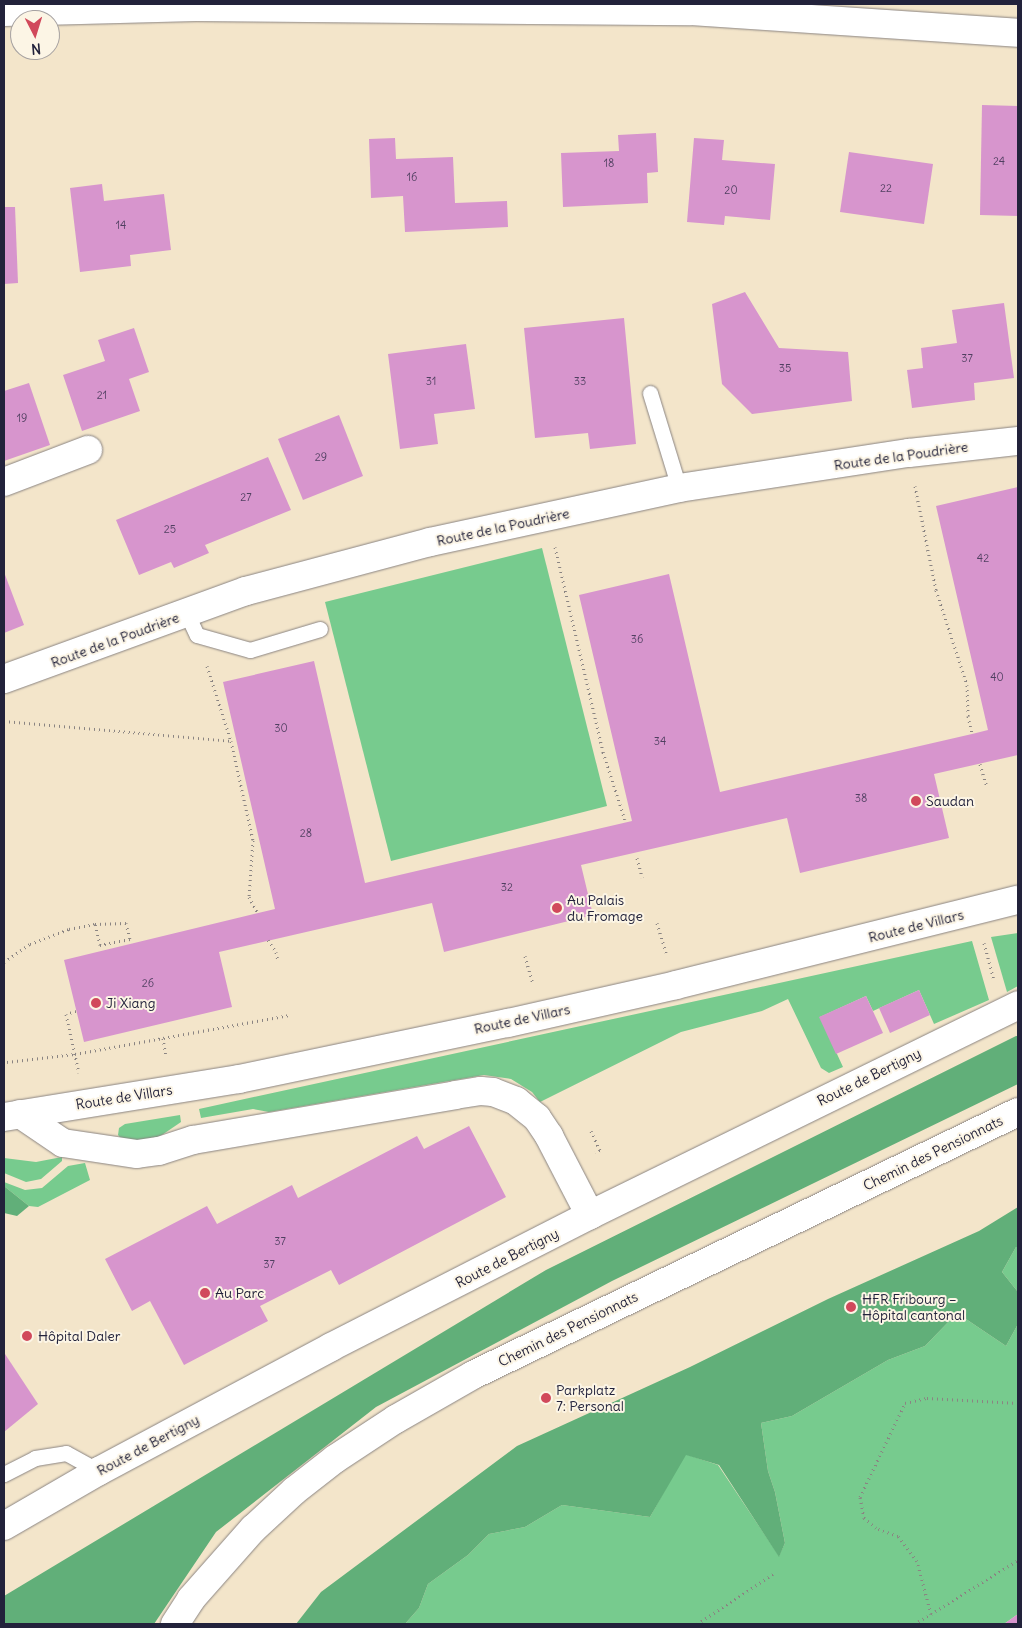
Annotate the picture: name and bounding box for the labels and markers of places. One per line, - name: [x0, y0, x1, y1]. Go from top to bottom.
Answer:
- place label: Saudan: [926, 793, 974, 809]
- marker: Saudan: [910, 795, 922, 807]
- place label: Au Palais du Fromage: [567, 892, 643, 924]
- marker: Au Palais du Fromage: [551, 902, 563, 914]
- place label: Ji Xiang: [106, 995, 156, 1011]
- marker: Ji Xiang: [90, 997, 102, 1009]
- place label: Au Parc: [215, 1285, 264, 1301]
- marker: Au Parc: [199, 1287, 211, 1299]
- place label: HFR Fribourg – Hôpital cantonal: [862, 1291, 965, 1324]
- marker: HFR Fribourg – Hôpital cantonal: [844, 1300, 858, 1314]
- place label: Hôpital Daler: [38, 1328, 121, 1344]
- marker: Hôpital Daler: [20, 1329, 34, 1343]
- place label: Parkplatz 7: Personal: [556, 1382, 624, 1414]
- marker: Parkplatz 7: Personal: [540, 1392, 552, 1404]

